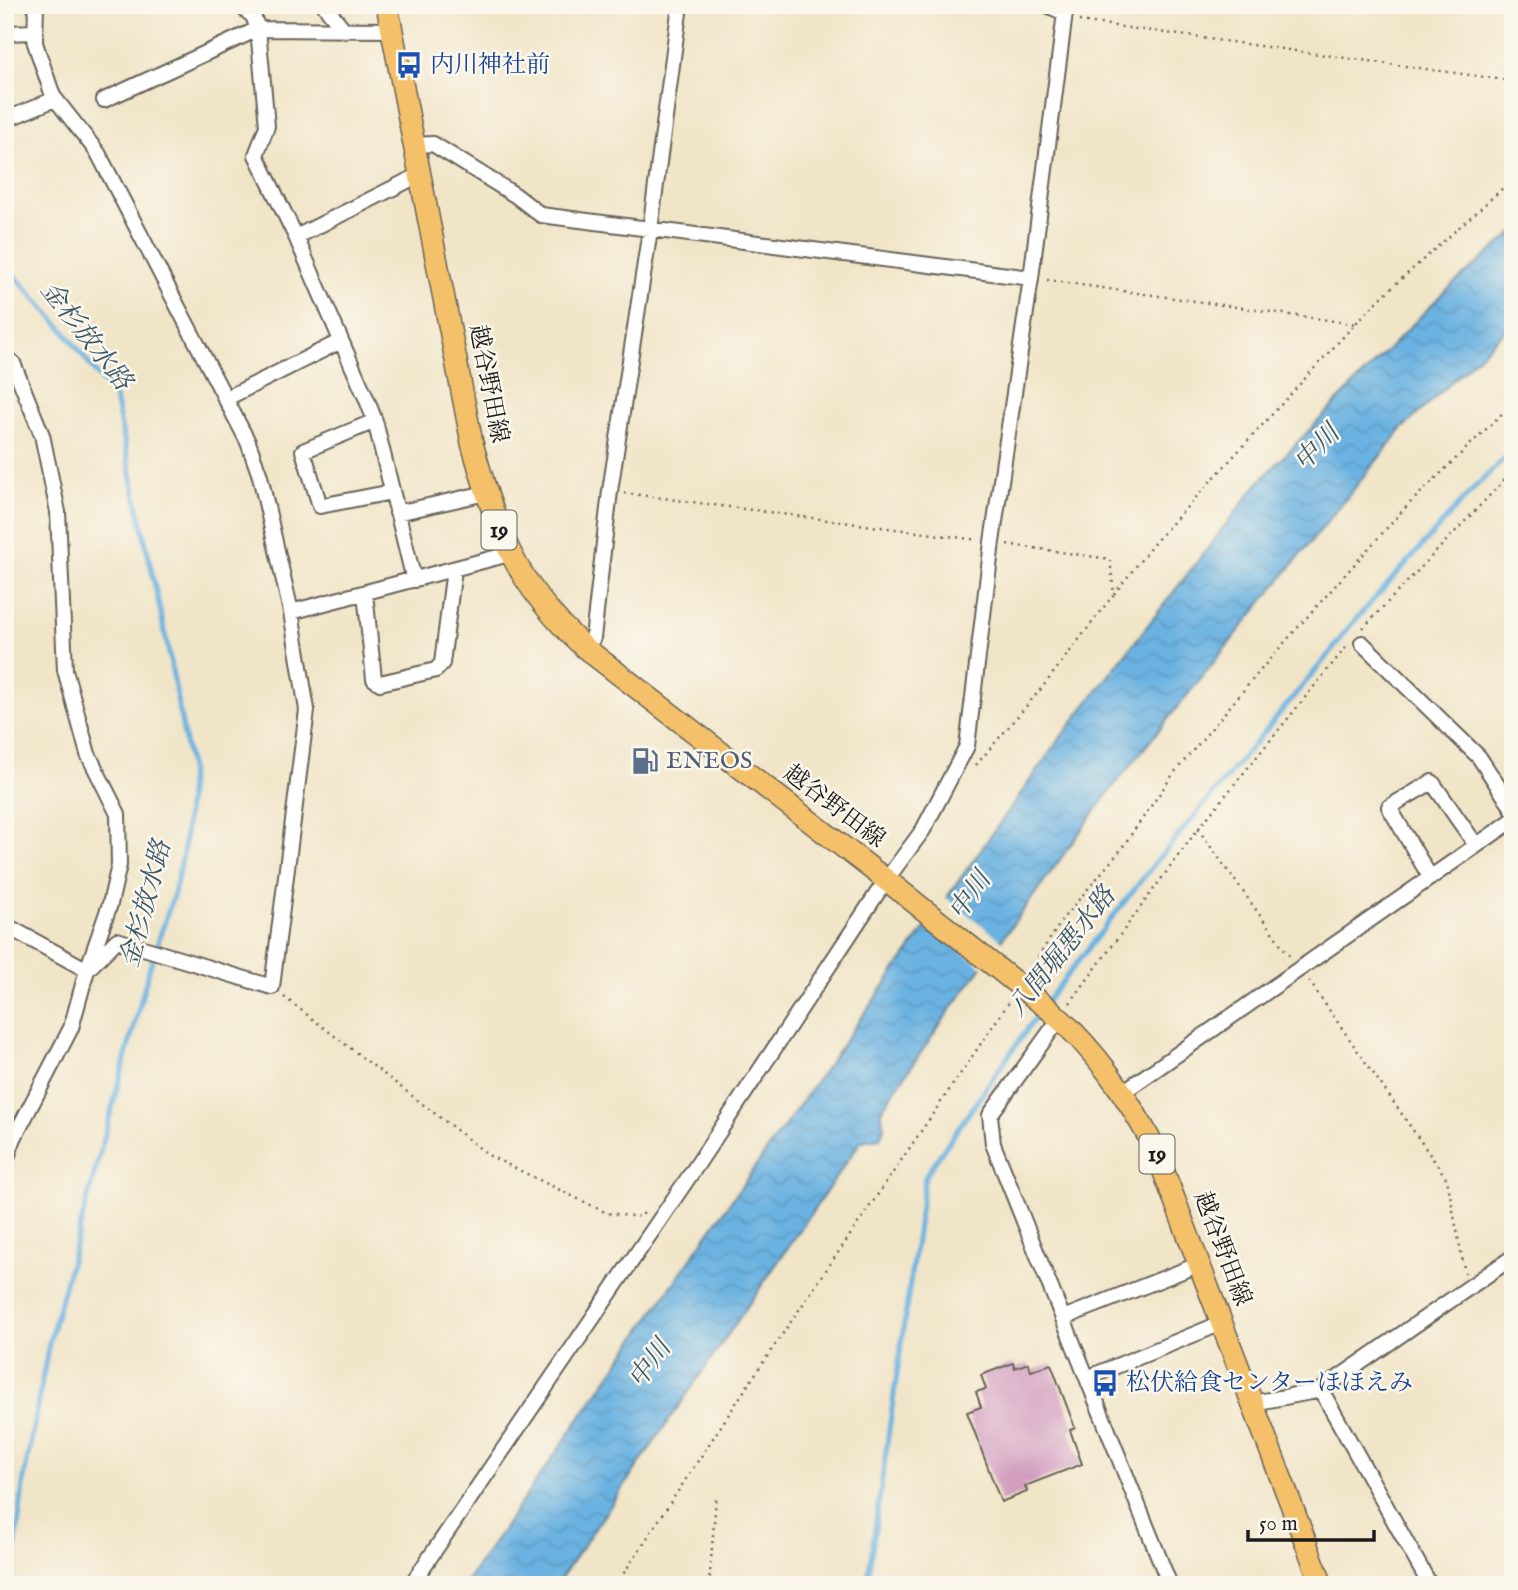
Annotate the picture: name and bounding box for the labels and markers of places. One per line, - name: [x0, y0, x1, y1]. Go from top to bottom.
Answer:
- bus stop icon: 内川神社前: [394, 50, 424, 80]
- place label: 内川神社前: [430, 50, 550, 81]
- fuel station icon: ENEOS: [630, 746, 660, 776]
- place label: ENEOS: [666, 746, 752, 777]
- bus stop icon: 松伏給食センターほほえみ: [1090, 1368, 1120, 1398]
- place label: 松伏給食センターほほえみ: [1126, 1368, 1413, 1399]

